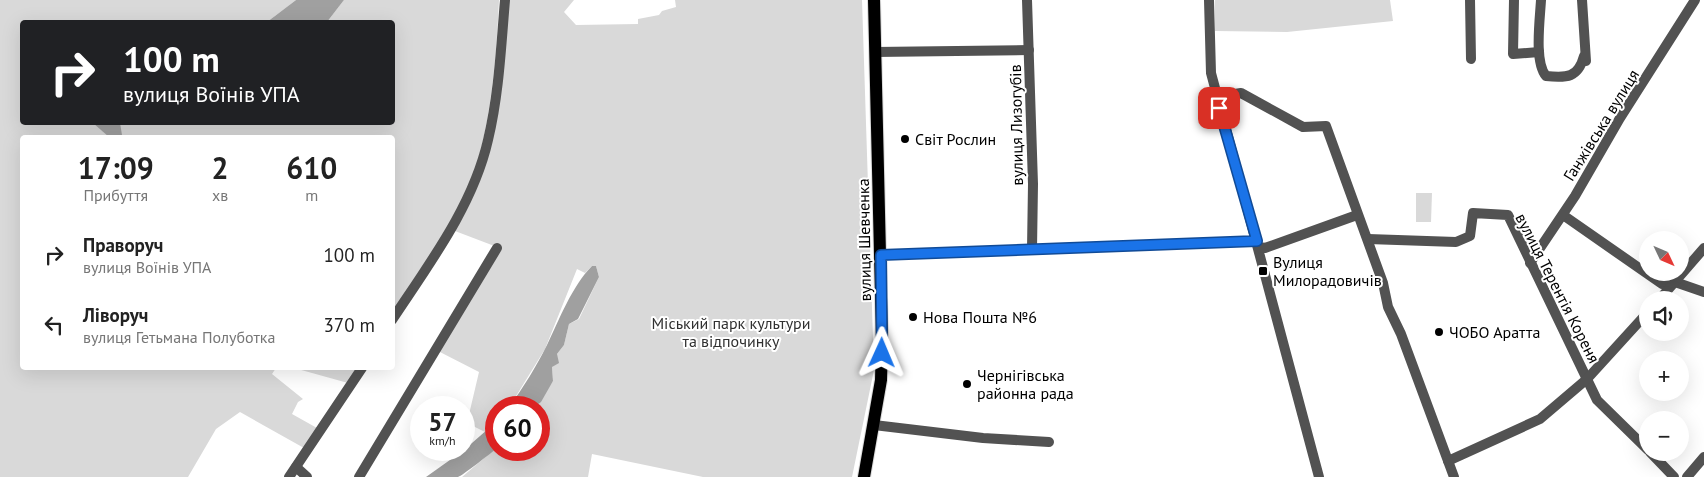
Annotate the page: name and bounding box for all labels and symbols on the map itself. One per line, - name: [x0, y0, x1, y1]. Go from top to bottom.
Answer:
- street label: вулиця Лизогубів: [1005, 64, 1027, 186]
- street label: Ганжівська вулиця: [1559, 66, 1643, 184]
- pin: [1198, 87, 1240, 129]
- place label: Світ Рослин: [915, 129, 996, 149]
- marker: Світ Рослин: [899, 133, 911, 145]
- street label: вулиця Шевченка: [853, 178, 875, 302]
- street label: вулиця Терентія Кореня: [1512, 210, 1604, 366]
- north arrow: [1639, 231, 1689, 281]
- place label: Вулиця Милорадовичів: [1273, 252, 1382, 290]
- marker: Вулиця Милорадовичів: [1257, 265, 1269, 277]
- place label: Нова Пошта №6: [923, 307, 1037, 327]
- marker: Нова Пошта №6: [907, 311, 919, 323]
- park label: Міський парк культури та відпочинку: [651, 313, 811, 351]
- place label: ЧОБО Аратта: [1449, 322, 1540, 342]
- position arrow: [855, 326, 907, 378]
- marker: ЧОБО Аратта: [1433, 326, 1445, 338]
- place label: Чернігівська районна рада: [977, 365, 1074, 403]
- marker: Чернігівська районна рада: [961, 378, 973, 390]
- speed limit sign: 60: [485, 396, 550, 461]

